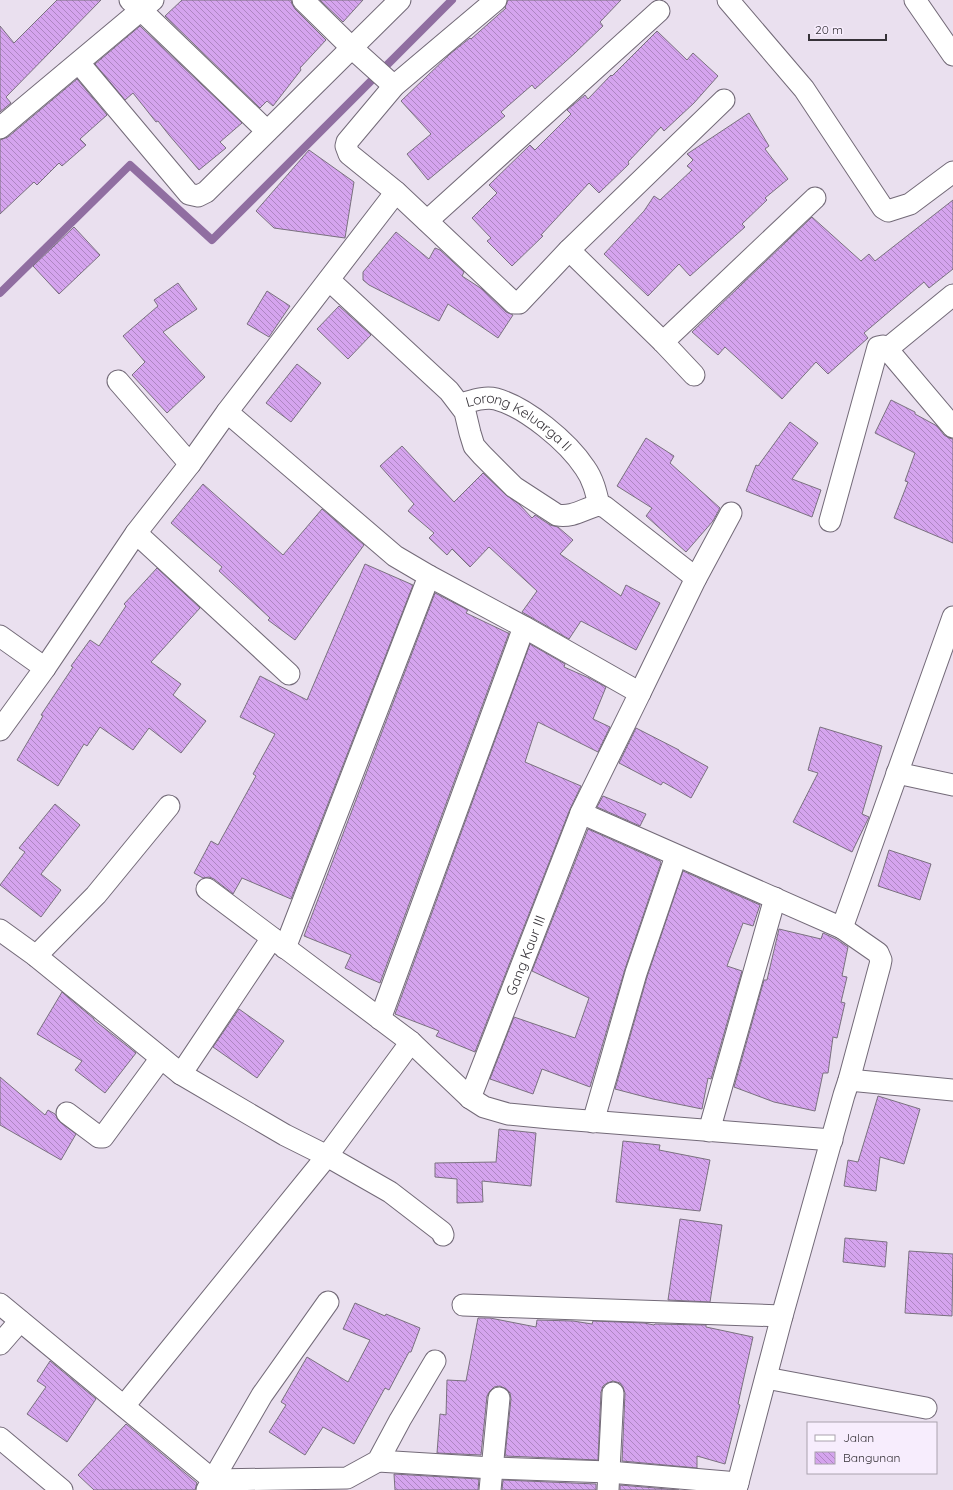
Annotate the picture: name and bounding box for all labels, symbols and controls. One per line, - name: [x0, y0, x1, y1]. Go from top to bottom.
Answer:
- scale bar: [809, 16, 886, 42]
- text: 20 m: [815, 22, 843, 37]
- street label: Lorong Keluarga II: [463, 389, 576, 455]
- street label: Gang Kaur III: [502, 913, 549, 998]
- legend: [807, 1422, 937, 1474]
- text: Jalan: [843, 1430, 874, 1445]
- text: Bangunan: [843, 1450, 900, 1465]

